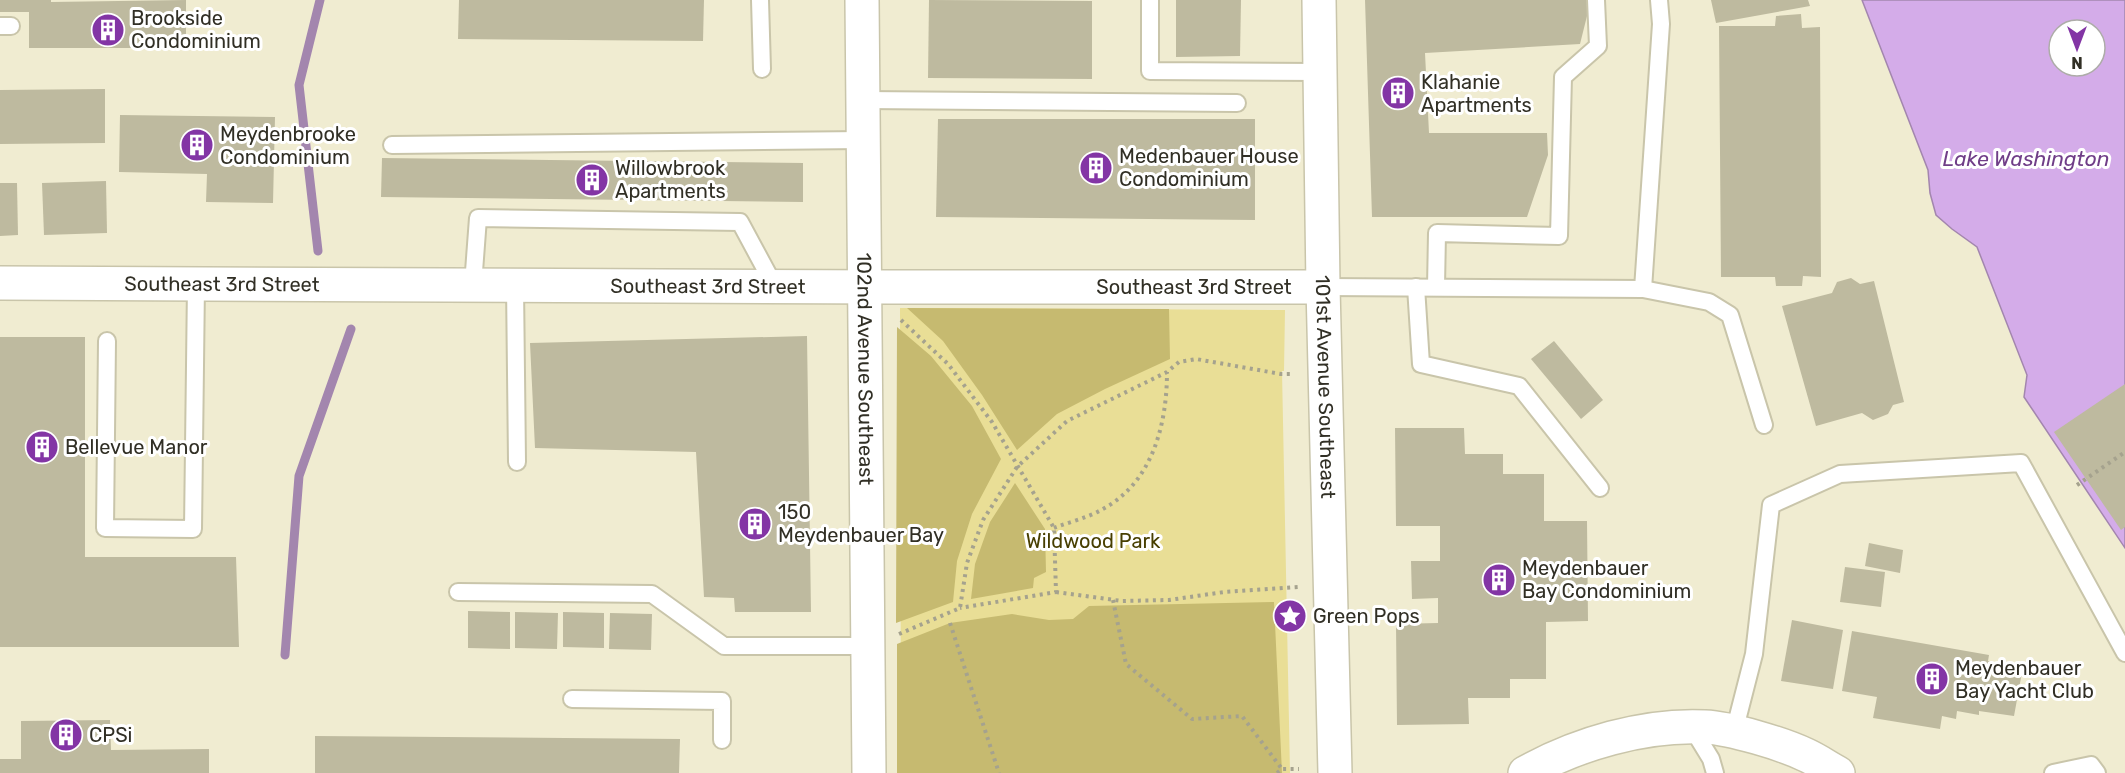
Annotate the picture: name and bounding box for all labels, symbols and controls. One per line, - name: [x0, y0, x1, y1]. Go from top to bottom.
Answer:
- place label: Brookside Condominium: [131, 6, 261, 53]
- building icon: Brookside Condominium: [90, 12, 126, 48]
- north arrow: [2047, 18, 2107, 78]
- text: N: [2071, 53, 2083, 72]
- place label: Klahanie Apartments: [1421, 70, 1532, 117]
- building icon: Klahanie Apartments: [1380, 75, 1416, 111]
- place label: Meydenbrooke Condominium: [220, 122, 356, 169]
- building icon: Meydenbrooke Condominium: [179, 127, 215, 163]
- place label: Medenbauer House Condominium: [1119, 144, 1299, 191]
- water label: Lake Washington: [1943, 146, 2109, 171]
- building icon: Medenbauer House Condominium: [1078, 150, 1114, 186]
- place label: Willowbrook Apartments: [615, 156, 726, 203]
- building icon: Willowbrook Apartments: [574, 162, 610, 198]
- street label: 102nd Avenue Southeast: [852, 253, 878, 486]
- street label: Southeast 3rd Street: [124, 272, 320, 296]
- street label: Southeast 3rd Street: [610, 274, 806, 299]
- street label: Southeast 3rd Street: [1096, 275, 1292, 299]
- street label: 101st Avenue Southeast: [1311, 275, 1340, 499]
- building icon: Bellevue Manor: [24, 429, 60, 465]
- place label: Bellevue Manor: [65, 435, 208, 459]
- place label: 150 Meydenbauer Bay: [778, 500, 944, 547]
- building icon: 150 Meydenbauer Bay: [737, 506, 773, 542]
- park label: Wildwood Park: [1026, 529, 1161, 553]
- place label: Meydenbauer Bay Condominium: [1522, 556, 1691, 603]
- building icon: Meydenbauer Bay Condominium: [1481, 562, 1517, 598]
- place icon: Green Pops: [1272, 598, 1308, 634]
- place label: Green Pops: [1313, 604, 1420, 628]
- place label: Meydenbauer Bay Yacht Club: [1955, 656, 2094, 703]
- building icon: Meydenbauer Bay Yacht Club: [1914, 661, 1950, 697]
- building icon: CPSi: [48, 717, 84, 753]
- place label: CPSi: [89, 723, 132, 747]

